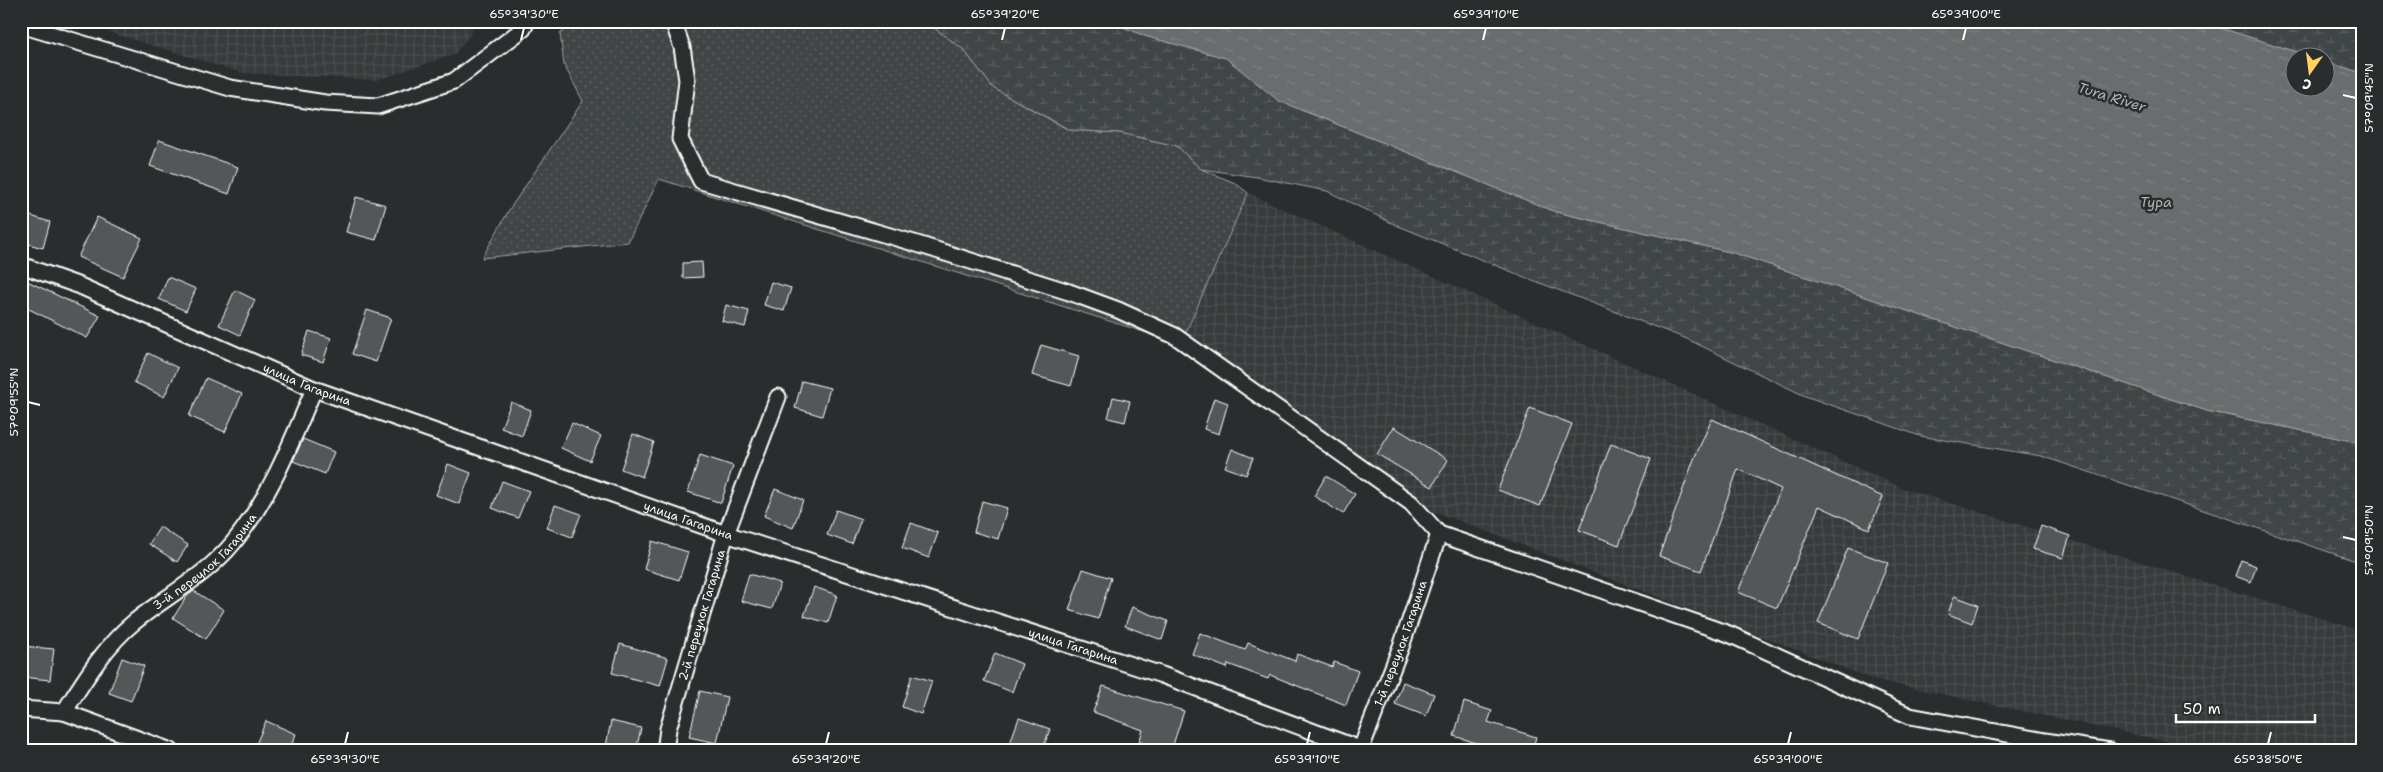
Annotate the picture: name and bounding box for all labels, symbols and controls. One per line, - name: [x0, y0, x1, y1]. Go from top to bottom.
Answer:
- text: 65°39'30"E: [489, 6, 559, 22]
- text: 65°39'20"E: [970, 6, 1040, 22]
- text: 65°39'10"E: [1453, 6, 1519, 22]
- text: 65°39'00"E: [1931, 6, 2001, 22]
- north arrow: [2286, 48, 2336, 98]
- text: 57°09'45"N: [2361, 63, 2377, 133]
- text: С: [2301, 75, 2313, 94]
- water label: Tura River: [2076, 78, 2148, 116]
- water label: Тура: [2140, 193, 2172, 211]
- street label: улица Гагарина: [260, 360, 353, 409]
- text: 57°09'55"N: [6, 367, 22, 437]
- street label: улица Гагарина: [641, 498, 735, 544]
- text: 57°09'50"N: [2361, 505, 2377, 575]
- street label: 3-й переулок Гагарина: [150, 510, 260, 613]
- street label: 2-й переулок Гагарина: [675, 547, 729, 683]
- street label: 1-й переулок Гагарина: [1370, 578, 1431, 709]
- street label: улица Гагарина: [1026, 624, 1121, 668]
- scale bar: [2176, 692, 2314, 724]
- text: 50 m: [2183, 699, 2221, 719]
- text: 65°39'30"E: [310, 751, 380, 767]
- text: 65°39'20"E: [791, 751, 861, 767]
- text: 65°39'10"E: [1274, 751, 1340, 767]
- text: 65°39'00"E: [1753, 751, 1823, 767]
- text: 65°38'50"E: [2234, 751, 2302, 767]

